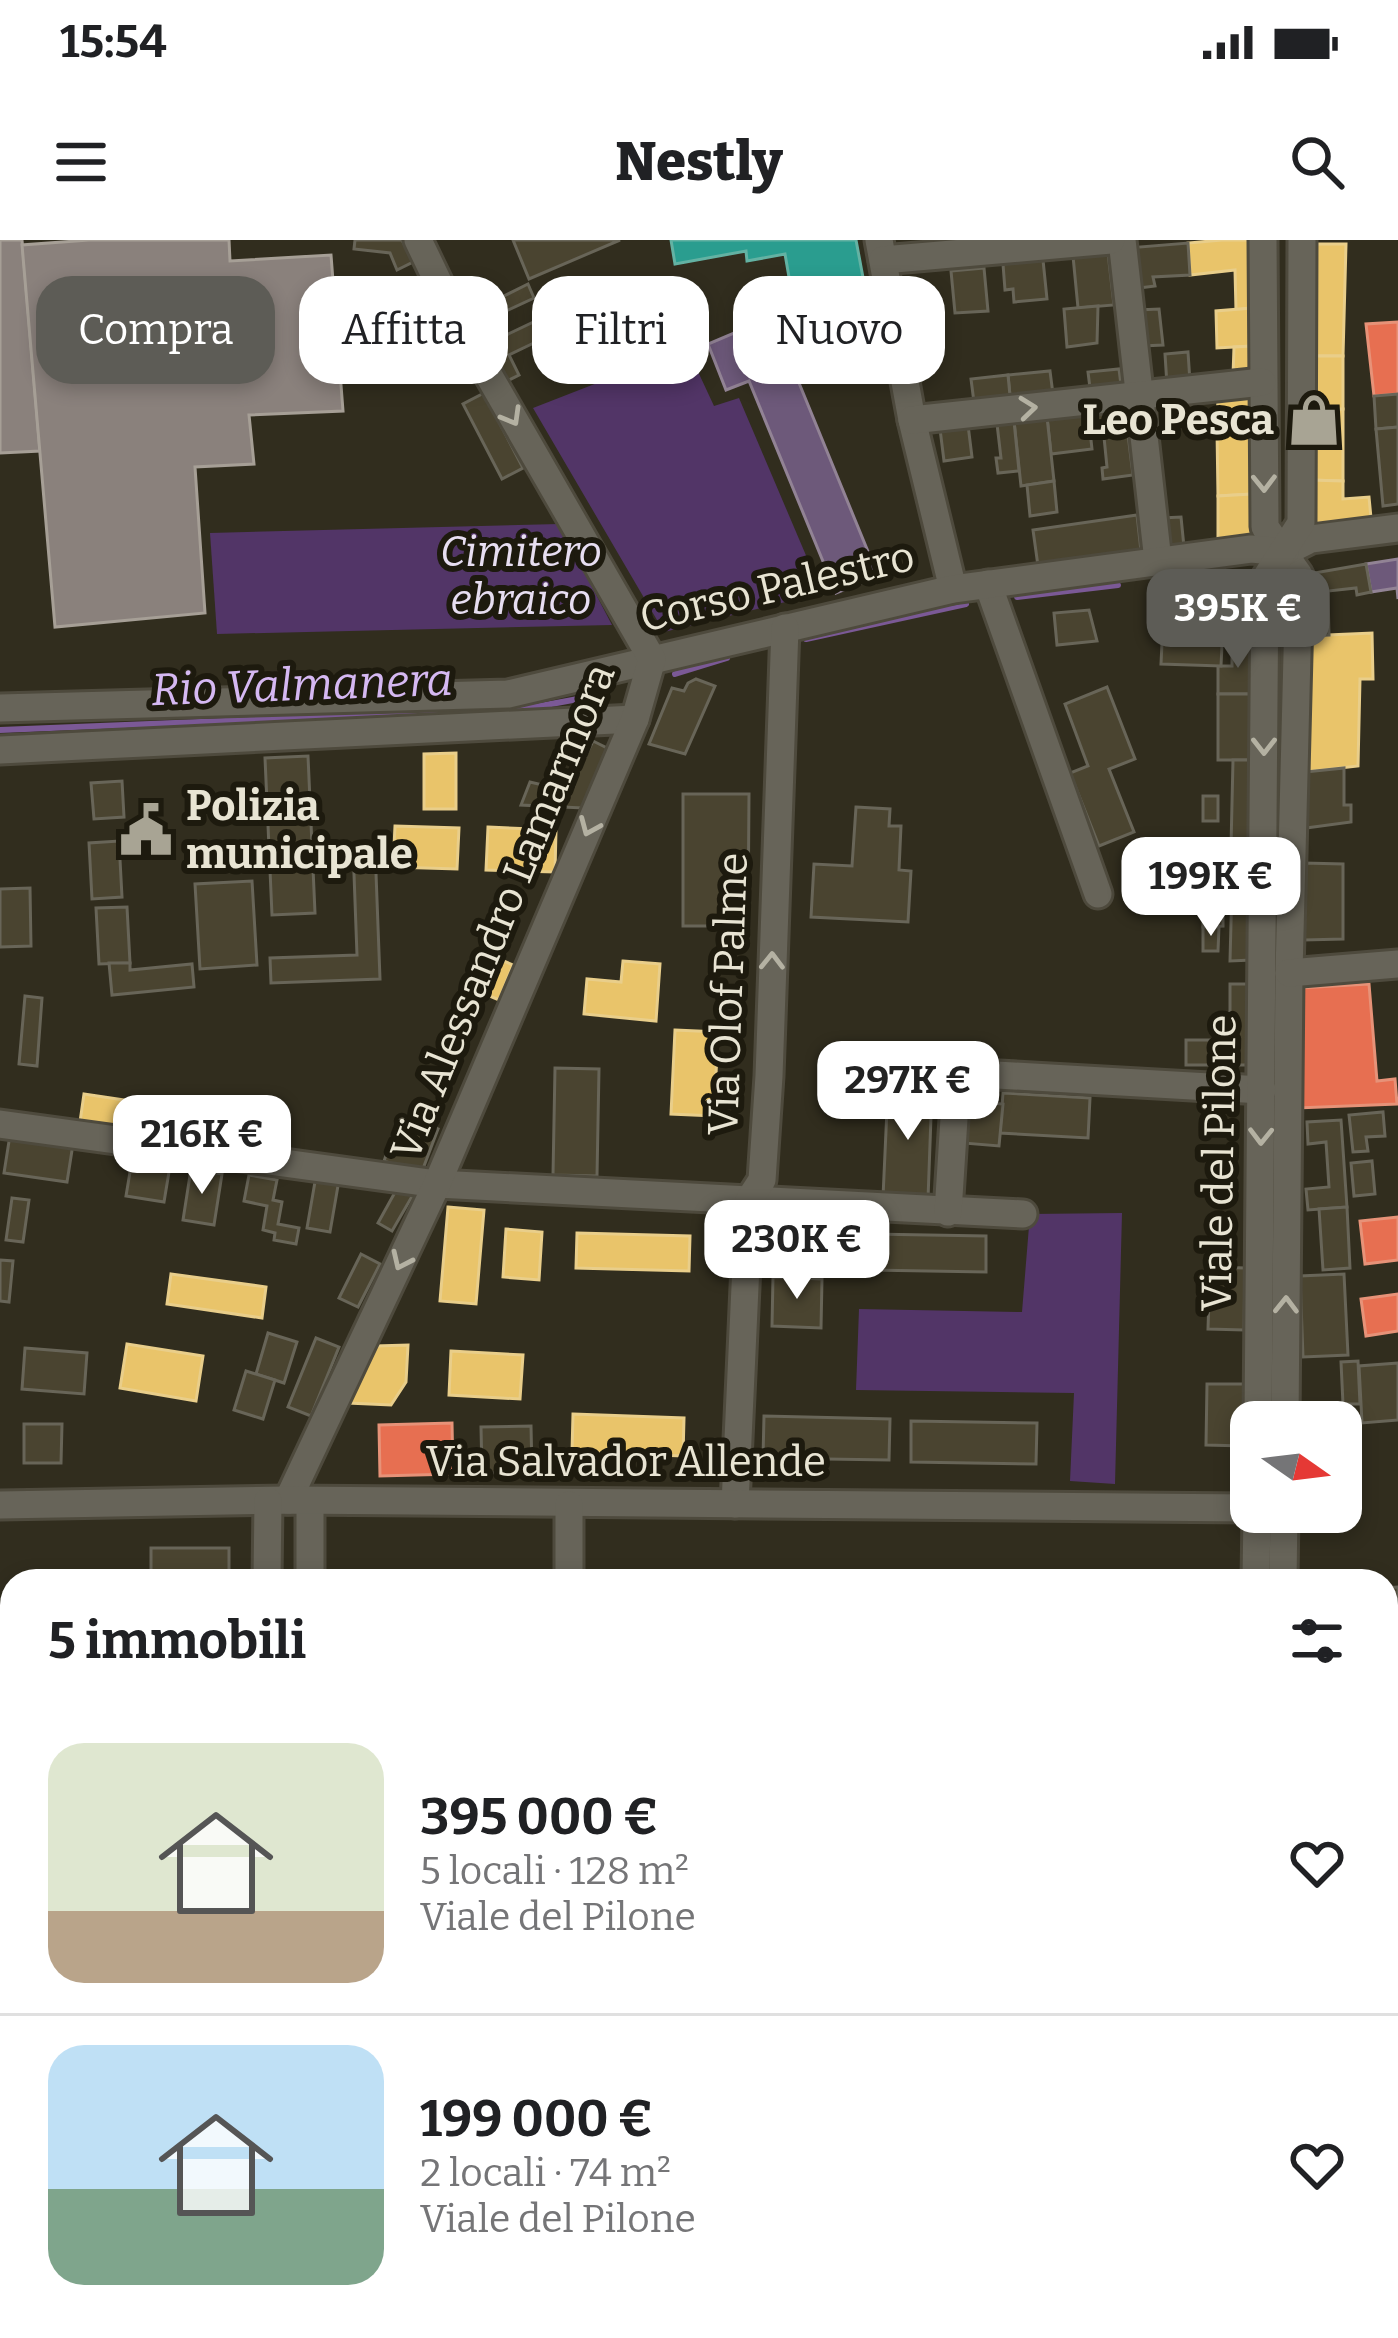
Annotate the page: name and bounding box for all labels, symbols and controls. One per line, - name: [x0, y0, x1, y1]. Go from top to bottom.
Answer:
- text: 15:54: [60, 15, 167, 69]
- icon: menu: [48, 129, 114, 195]
- icon: search: [1284, 129, 1350, 195]
- text: Nestly: [615, 130, 783, 194]
- chip: Compra: [36, 276, 275, 384]
- chip: Affitta: [299, 276, 508, 384]
- chip: Filtri: [532, 276, 709, 384]
- chip: Nuovo: [733, 276, 945, 384]
- shop icon: Leo Pesca: [1285, 391, 1343, 449]
- place label: Leo Pesca: [1082, 395, 1274, 445]
- one-way arrow: [1019, 396, 1038, 421]
- one-way arrow: [498, 405, 521, 426]
- one-way arrow: [1250, 474, 1276, 493]
- park label: Cimitero ebraico: [440, 527, 602, 625]
- street label: Corso Palestro: [635, 531, 919, 643]
- pin: 395K €: [1140, 569, 1336, 671]
- text: 395K €: [1174, 585, 1302, 631]
- water label: Rio Valmanera: [150, 653, 454, 717]
- street label: Via Alessandro Lamarmora: [380, 657, 626, 1167]
- one-way arrow: [1251, 738, 1277, 756]
- place label: Polizia municipale: [186, 781, 413, 879]
- public building icon: Polizia municipale: [117, 801, 175, 859]
- one-way arrow: [580, 814, 604, 836]
- pin: 199K €: [1113, 837, 1309, 939]
- street label: Via Olof Palme: [698, 852, 758, 1136]
- text: 199K €: [1148, 853, 1274, 899]
- one-way arrow: [759, 951, 785, 970]
- street label: Viale del Pilone: [1191, 1014, 1247, 1312]
- pin: 297K €: [810, 1041, 1006, 1143]
- text: 297K €: [844, 1057, 972, 1103]
- pin: 216K €: [104, 1095, 300, 1197]
- text: 216K €: [140, 1111, 264, 1157]
- one-way arrow: [1249, 1127, 1275, 1146]
- pin: 230K €: [699, 1200, 895, 1302]
- text: 230K €: [731, 1216, 863, 1262]
- one-way arrow: [392, 1249, 415, 1270]
- one-way arrow: [1273, 1295, 1299, 1313]
- north arrow: [1230, 1401, 1362, 1533]
- map controls: [1230, 1401, 1362, 1533]
- street label: Via Salvador Allende: [426, 1437, 826, 1487]
- icon: filters: [1284, 1608, 1350, 1674]
- text: 5 immobili: [48, 1610, 306, 1672]
- text: 395 000 €: [420, 1786, 658, 1848]
- icon: home: [144, 1791, 288, 1935]
- icon: heart: [1284, 1830, 1350, 1896]
- text: 5 locali · 128 m²: [420, 1848, 689, 1894]
- text: Viale del Pilone: [420, 1894, 696, 1940]
- text: 199 000 €: [420, 2088, 653, 2150]
- icon: home: [144, 2093, 288, 2237]
- icon: heart: [1284, 2132, 1350, 2198]
- text: 2 locali · 74 m²: [420, 2150, 671, 2196]
- text: Viale del Pilone: [420, 2196, 696, 2242]

